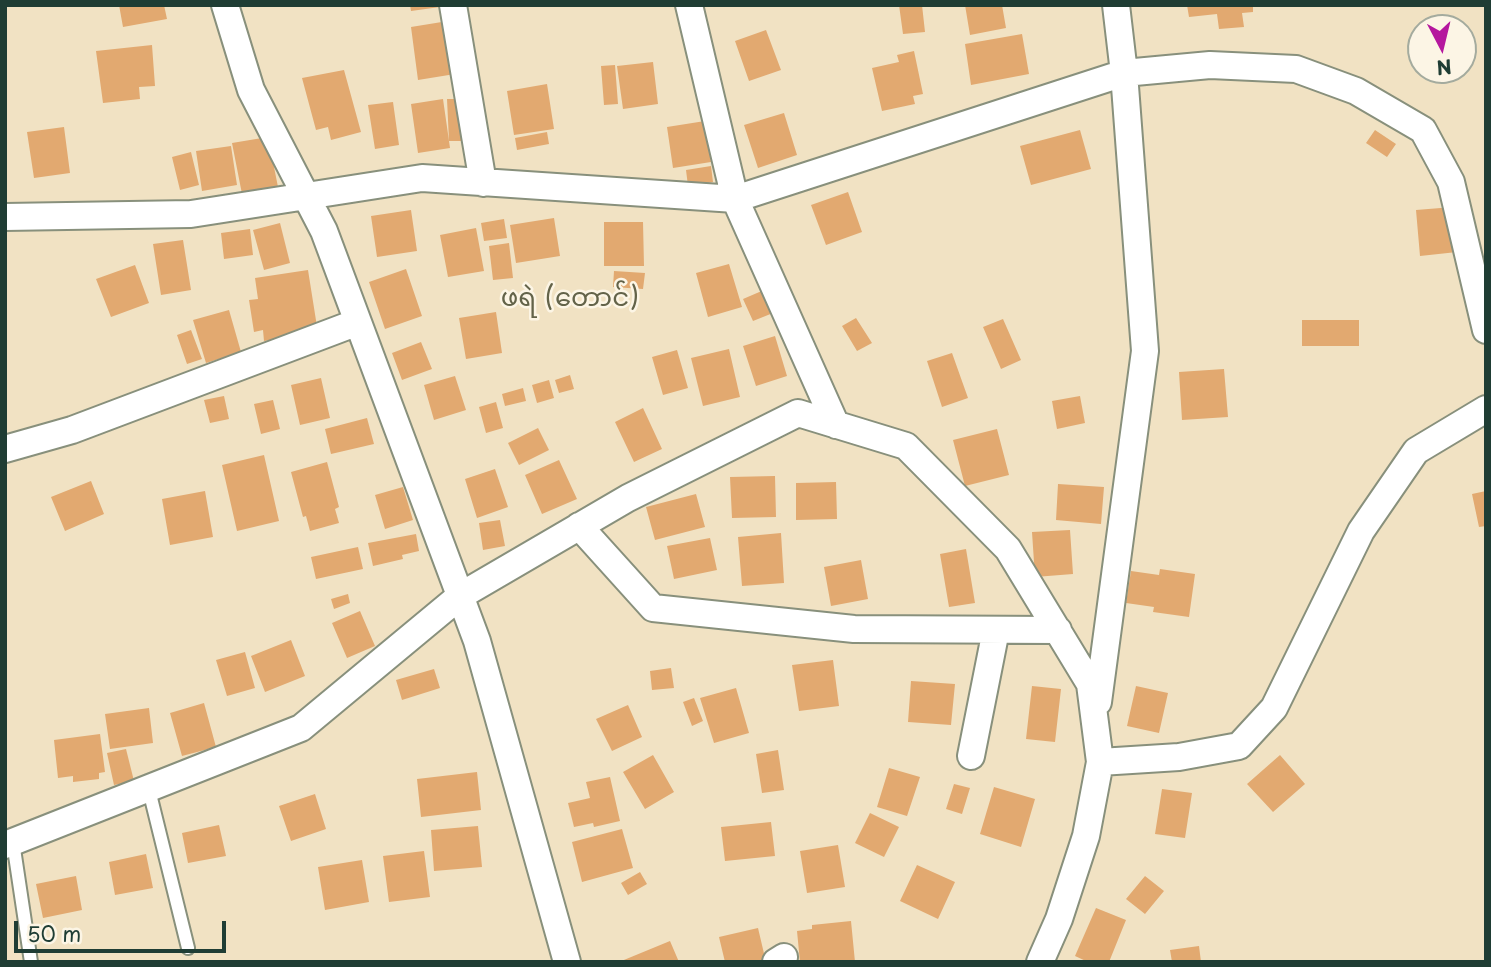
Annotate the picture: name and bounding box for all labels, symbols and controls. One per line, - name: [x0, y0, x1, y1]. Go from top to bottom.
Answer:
- north arrow: [1407, 14, 1477, 84]
- text: N: [1435, 53, 1453, 83]
- district label: ဖရဲ (တောင်): [501, 283, 639, 315]
- scale bar: [18, 908, 229, 952]
- text: 50 m: [27, 917, 81, 949]

